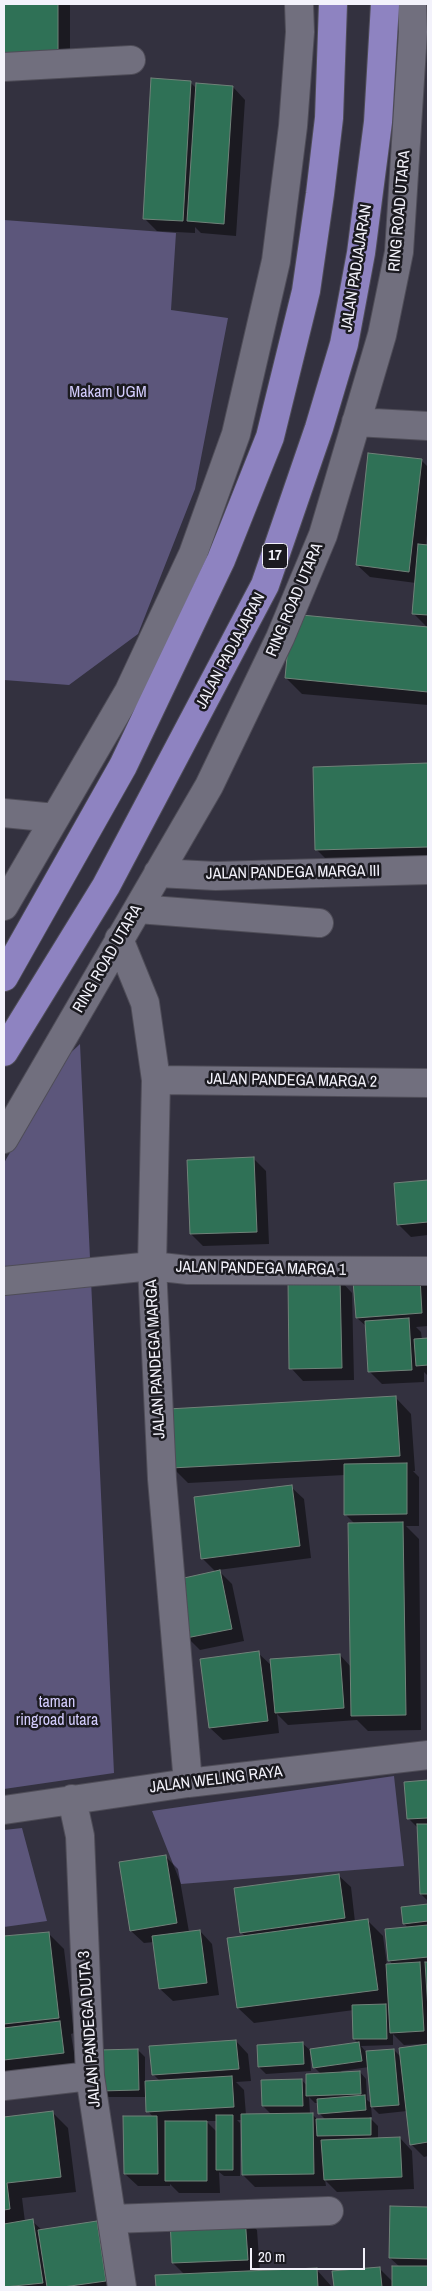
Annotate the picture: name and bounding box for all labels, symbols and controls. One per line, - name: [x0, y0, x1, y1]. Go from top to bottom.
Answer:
- street label: RING ROAD UTARA: [385, 150, 415, 272]
- street label: JALAN PADJAJARAN: [337, 203, 377, 333]
- park label: Makam UGM: [69, 383, 147, 403]
- street label: RING ROAD UTARA: [262, 540, 328, 660]
- road number: 17: [262, 544, 288, 568]
- street label: JALAN PADJAJARAN: [192, 590, 270, 712]
- street label: JALAN PANDEGA MARGA III: [206, 862, 380, 884]
- street label: RING ROAD UTARA: [69, 902, 147, 1016]
- street label: JALAN PANDEGA MARGA 2: [207, 1070, 377, 1092]
- street label: JALAN PANDEGA MARGA 1: [176, 1258, 346, 1280]
- street label: JALAN PANDEGA MARGA: [142, 1279, 170, 1439]
- park label: taman ringroad utara: [16, 1693, 98, 1731]
- street label: JALAN WELING RAYA: [148, 1762, 284, 1798]
- street label: JALAN PANDEGA DUTA 3: [75, 1950, 105, 2108]
- scale bar: [252, 2238, 367, 2270]
- text: 20 m: [258, 2246, 285, 2267]

